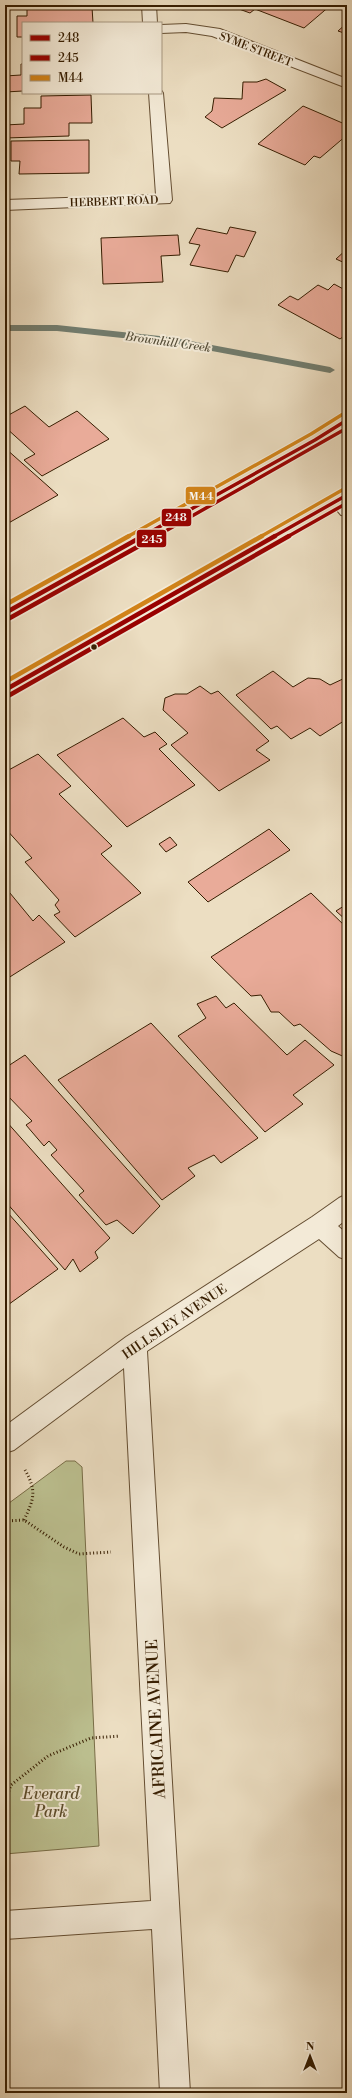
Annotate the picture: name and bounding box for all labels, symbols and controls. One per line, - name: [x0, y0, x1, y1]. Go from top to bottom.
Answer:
- legend: [22, 22, 162, 94]
- street label: SYME STREET: [217, 30, 294, 70]
- text: 248: [58, 31, 79, 46]
- text: 245: [58, 51, 79, 66]
- text: M44: [58, 71, 83, 86]
- street label: HERBERT ROAD: [70, 193, 159, 211]
- water label: Brownhill Creek: [123, 329, 212, 356]
- line badge: M44: [185, 486, 216, 505]
- text: M44: [188, 490, 214, 504]
- line badge: 248: [161, 508, 192, 527]
- text: 248: [165, 511, 187, 525]
- line badge: 245: [136, 529, 167, 548]
- text: 245: [141, 533, 163, 547]
- unlabelled marker: [89, 642, 99, 652]
- street label: HILLSLEY AVENUE: [119, 1281, 230, 1363]
- street label: AFRICAINE AVENUE: [142, 1639, 170, 1800]
- park label: Everard Park: [22, 1784, 80, 1822]
- north arrow: [290, 2036, 330, 2076]
- text: N: [306, 2040, 315, 2054]

